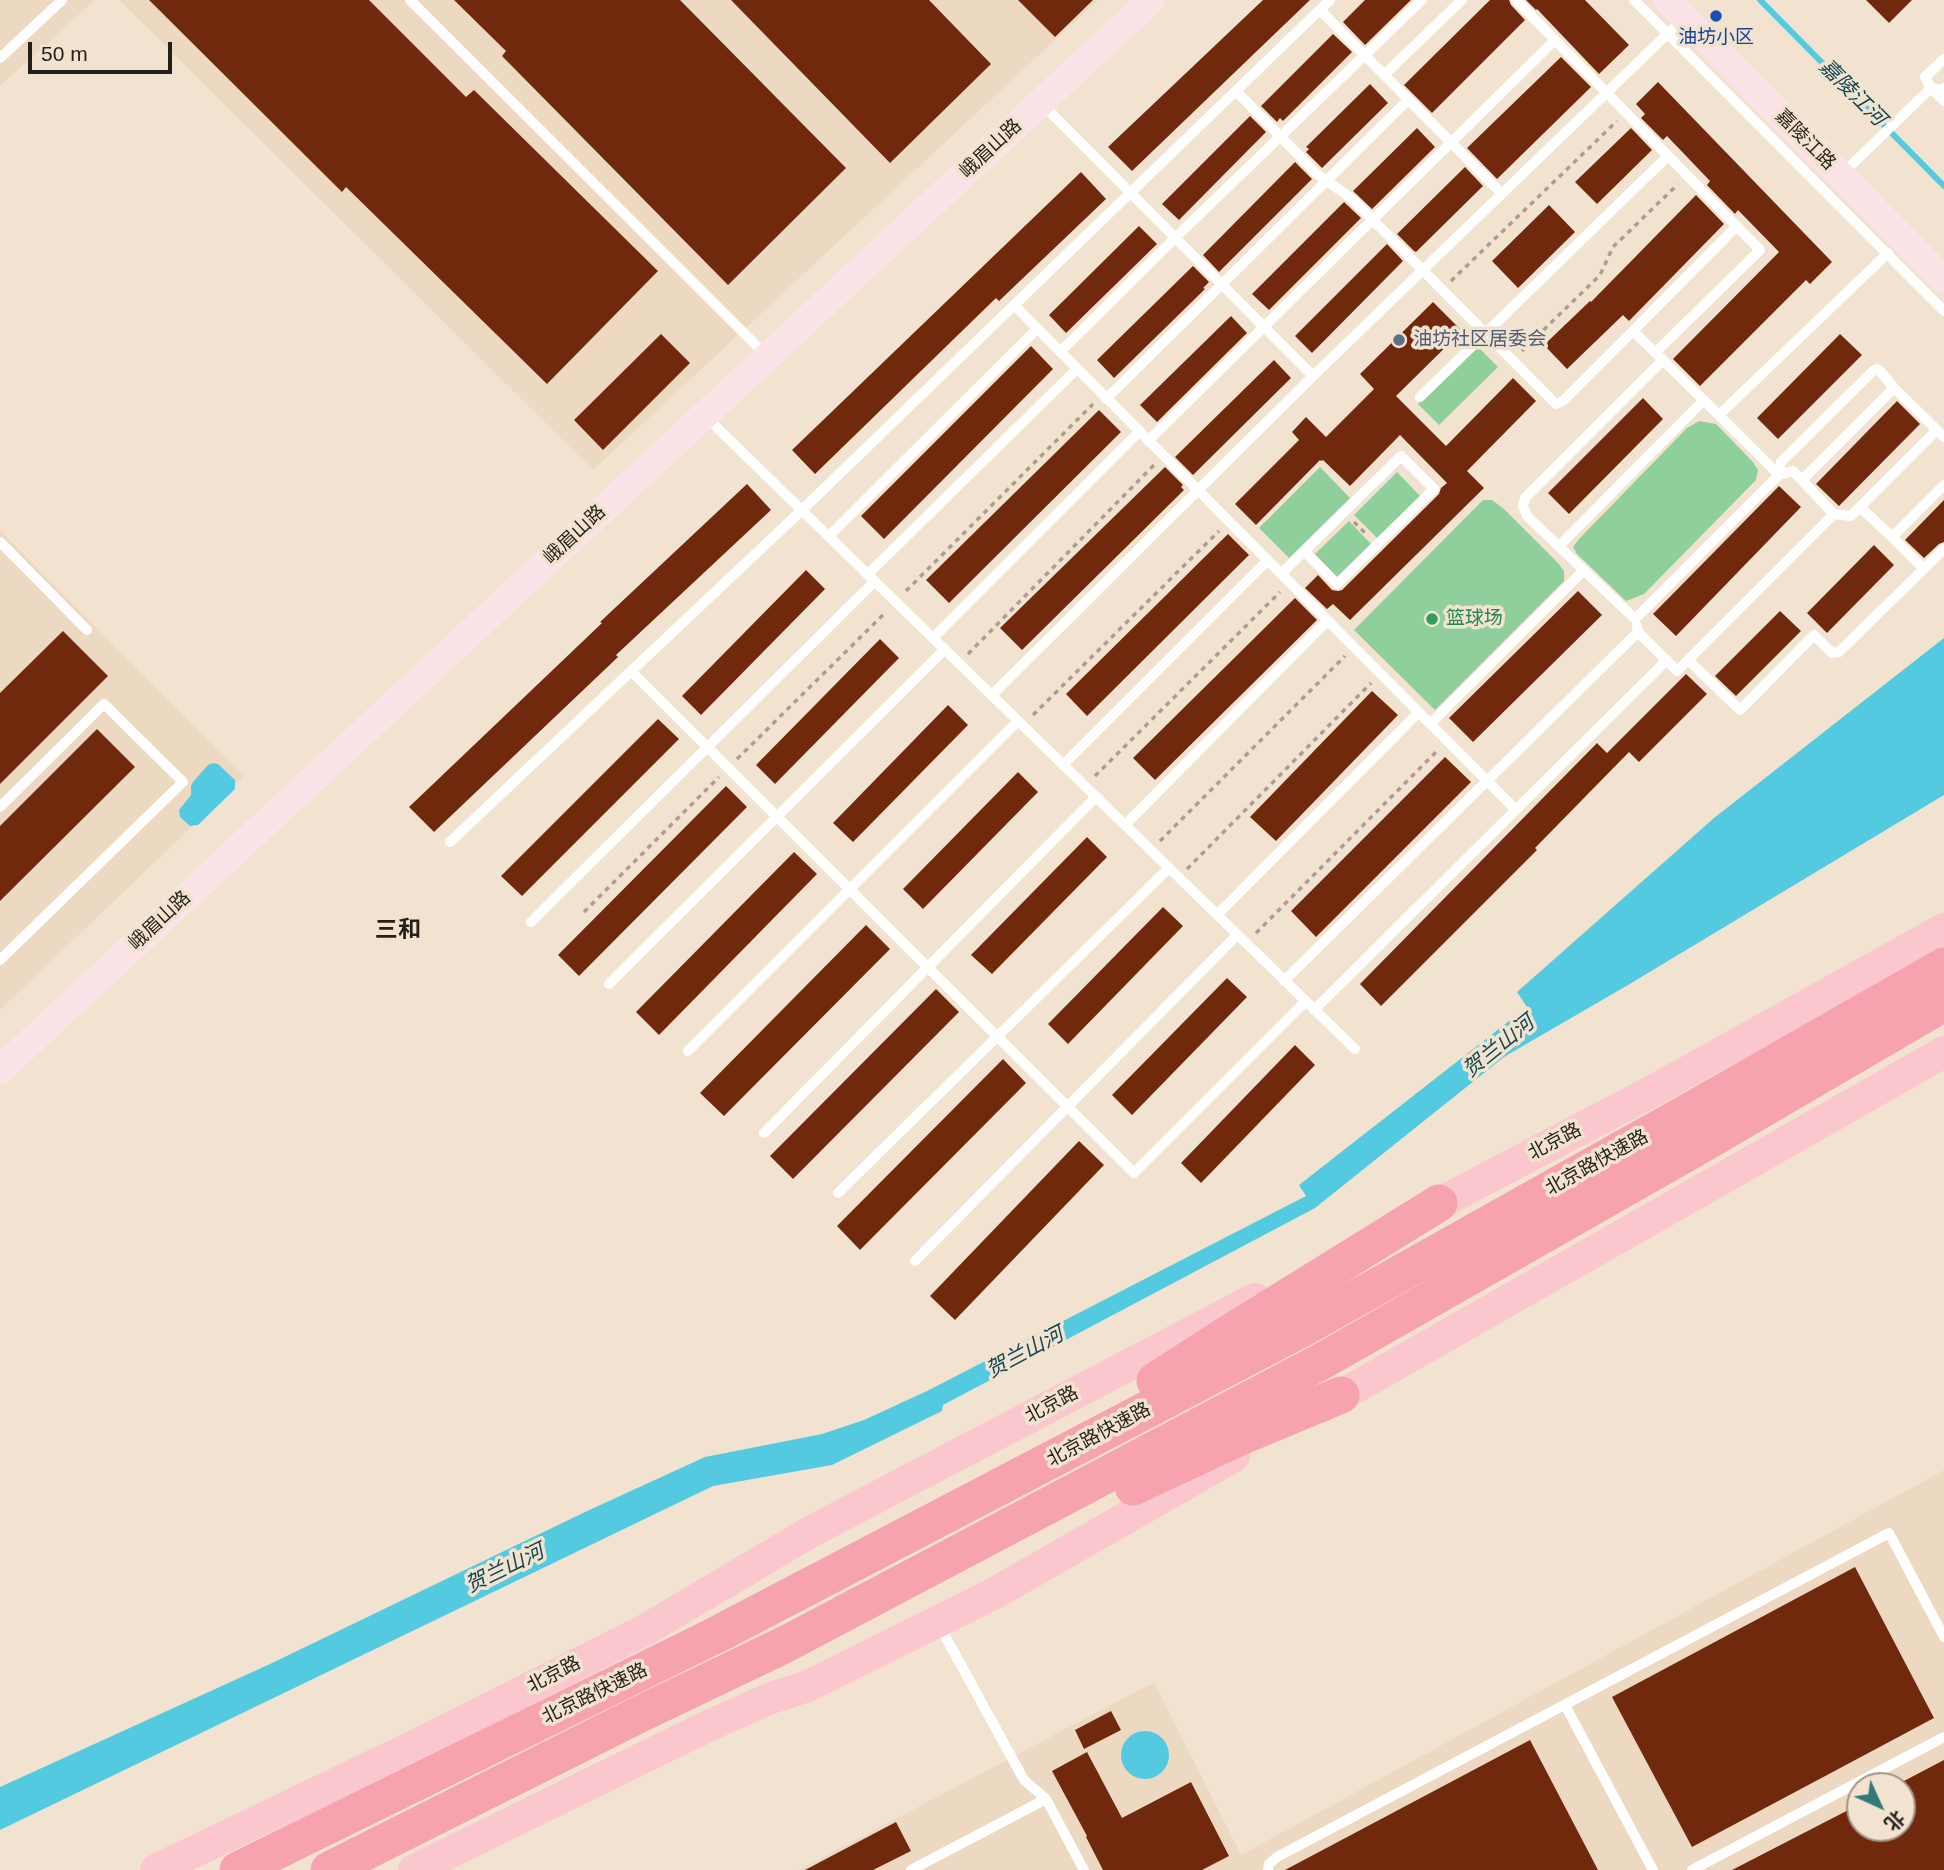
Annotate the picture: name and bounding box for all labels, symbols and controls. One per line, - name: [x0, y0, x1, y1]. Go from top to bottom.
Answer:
- marker: 油坊小区: [1708, 8, 1724, 24]
- place label: 油坊小区: [1678, 27, 1754, 49]
- scale bar: [32, 28, 175, 72]
- text: 50 m: [41, 42, 88, 65]
- water label: 嘉陵江河: [1813, 54, 1891, 132]
- street label: 嘉陵江路: [1770, 105, 1840, 175]
- street label: 峨眉山路: [955, 115, 1027, 183]
- place label: 油坊社区居委会: [1413, 329, 1546, 351]
- marker: 油坊社区居委会: [1391, 332, 1407, 348]
- street label: 峨眉山路: [539, 501, 611, 569]
- place label: 篮球场: [1446, 608, 1503, 630]
- marker: 篮球场: [1424, 611, 1440, 627]
- street label: 峨眉山路: [124, 887, 196, 955]
- district label: 三和: [375, 917, 421, 945]
- water label: 贺兰山河: [1458, 1011, 1540, 1083]
- street label: 北京路: [1524, 1119, 1586, 1165]
- street label: 北京路快速路: [1542, 1125, 1652, 1201]
- water label: 贺兰山河: [982, 1322, 1068, 1384]
- street label: 北京路: [1021, 1382, 1083, 1428]
- street label: 北京路快速路: [1043, 1398, 1155, 1472]
- water label: 贺兰山河: [462, 1539, 548, 1599]
- street label: 北京路: [523, 1652, 585, 1698]
- street label: 北京路快速路: [539, 1659, 651, 1729]
- north arrow: [1846, 1772, 1916, 1842]
- text: 北: [1881, 1807, 1909, 1835]

